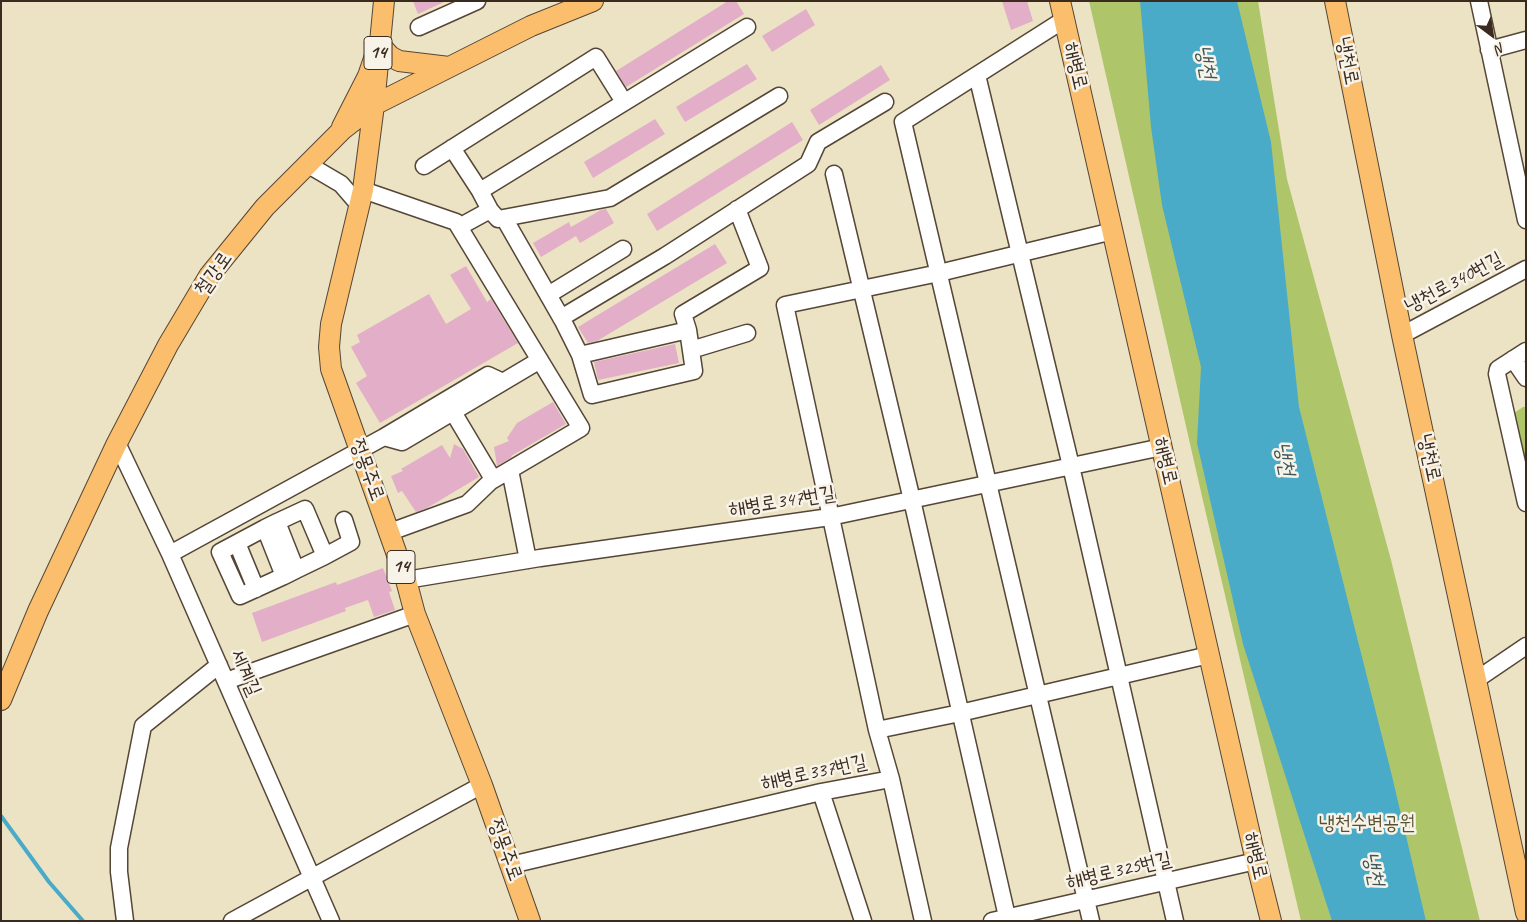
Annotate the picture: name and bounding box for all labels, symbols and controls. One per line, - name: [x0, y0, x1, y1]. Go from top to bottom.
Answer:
- north arrow: [1467, 10, 1517, 60]
- street label: 냉천로: [1331, 35, 1363, 87]
- road number: 14: [364, 36, 392, 70]
- text: N: [1492, 39, 1508, 58]
- street label: 해병로: [1058, 40, 1092, 92]
- water label: 냉천: [1189, 43, 1221, 81]
- street label: 철강로: [190, 247, 238, 301]
- street label: 냉천로340번길: [1401, 247, 1507, 319]
- street label: 냉천로: [1412, 432, 1446, 484]
- street label: 해병로: [1148, 435, 1182, 487]
- street label: 정몽주로: [345, 436, 389, 504]
- water label: 냉천: [1268, 440, 1300, 478]
- street label: 해병로347번길: [727, 482, 837, 522]
- road number: 14: [387, 550, 415, 584]
- street label: 세계길: [224, 646, 266, 700]
- street label: 해병로337번길: [759, 750, 869, 796]
- park label: 냉천수변공원: [1319, 812, 1415, 836]
- street label: 정몽주로: [483, 816, 527, 884]
- street label: 해병로: [1238, 830, 1272, 882]
- street label: 해병로325번길: [1064, 847, 1174, 895]
- water label: 냉천: [1357, 850, 1389, 888]

